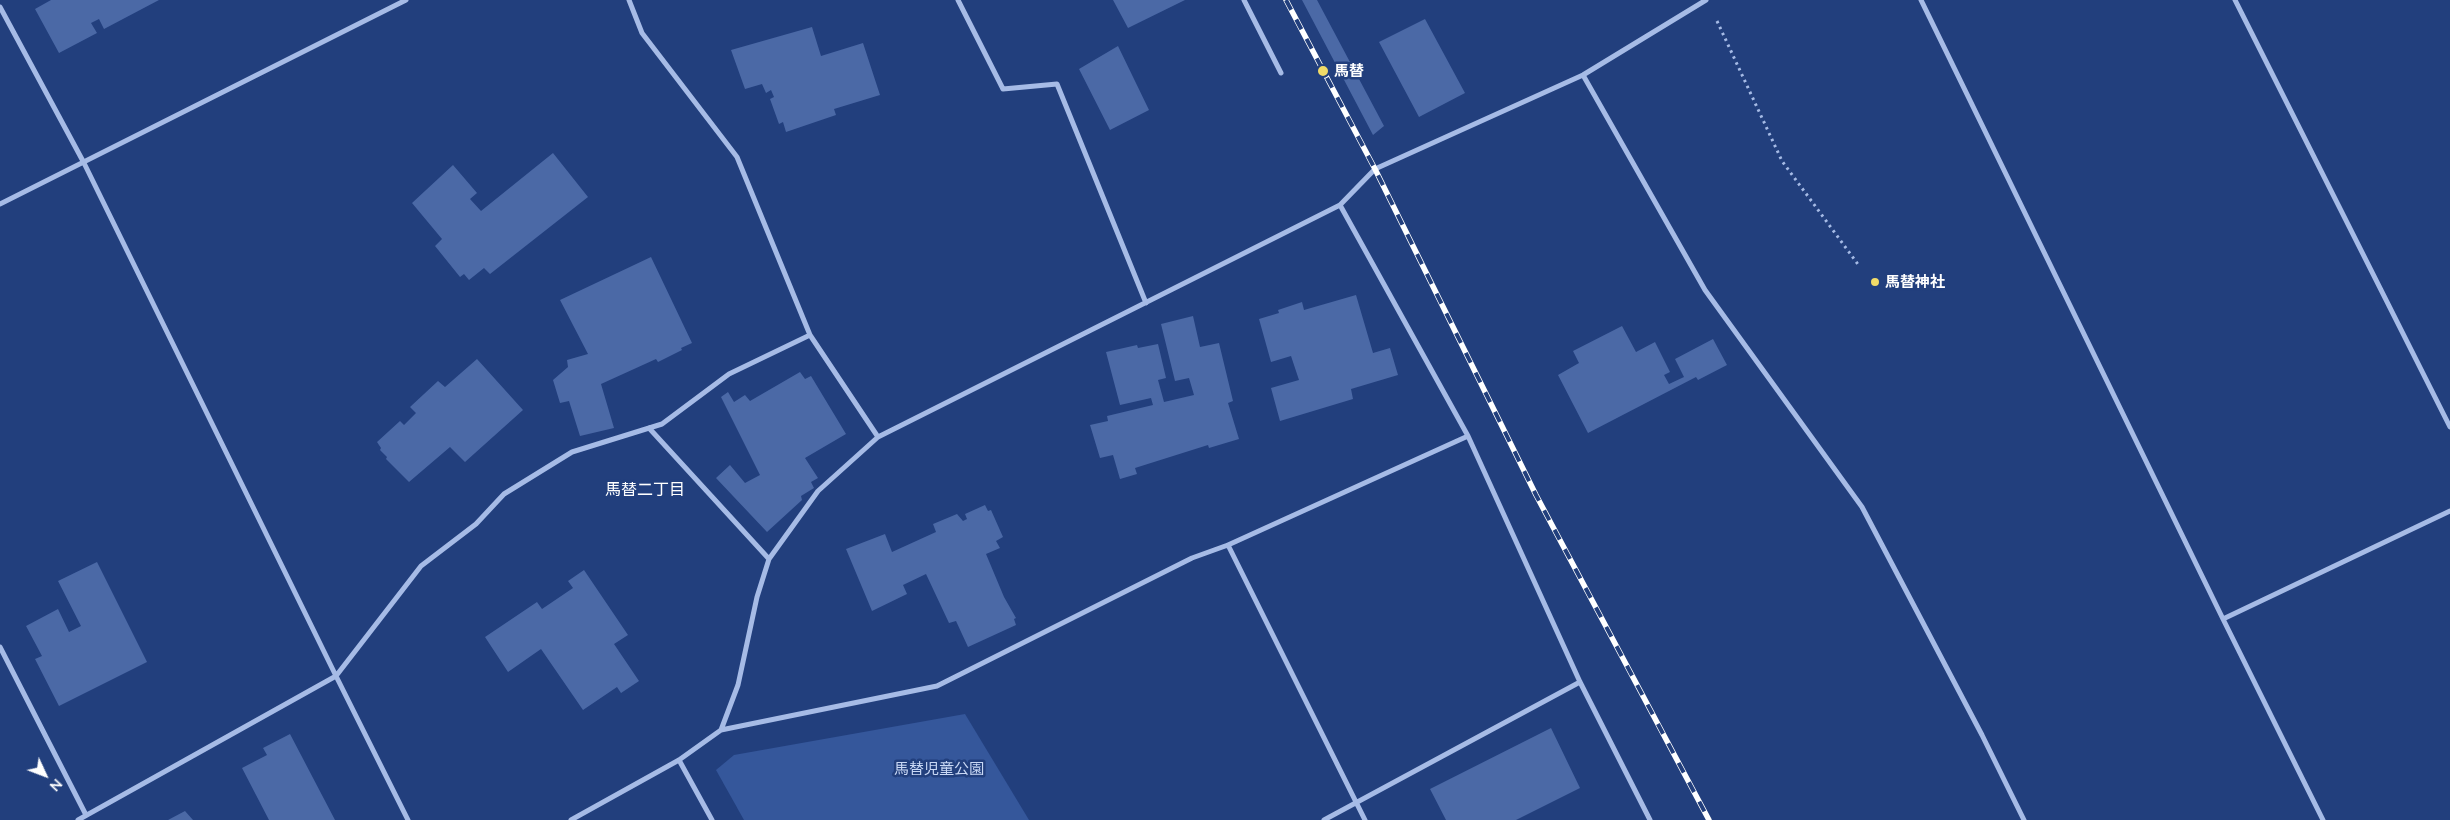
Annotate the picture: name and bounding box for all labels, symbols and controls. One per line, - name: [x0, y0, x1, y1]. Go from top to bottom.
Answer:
- place label: 馬替: [1334, 62, 1364, 80]
- marker: 馬替: [1316, 64, 1330, 78]
- place label: 馬替神社: [1885, 273, 1945, 291]
- marker: 馬替神社: [1869, 276, 1881, 288]
- district label: 馬替二丁目: [605, 480, 685, 500]
- north arrow: [20, 750, 70, 800]
- park label: 馬替児童公園: [894, 760, 984, 778]
- text: N: [46, 776, 66, 795]

